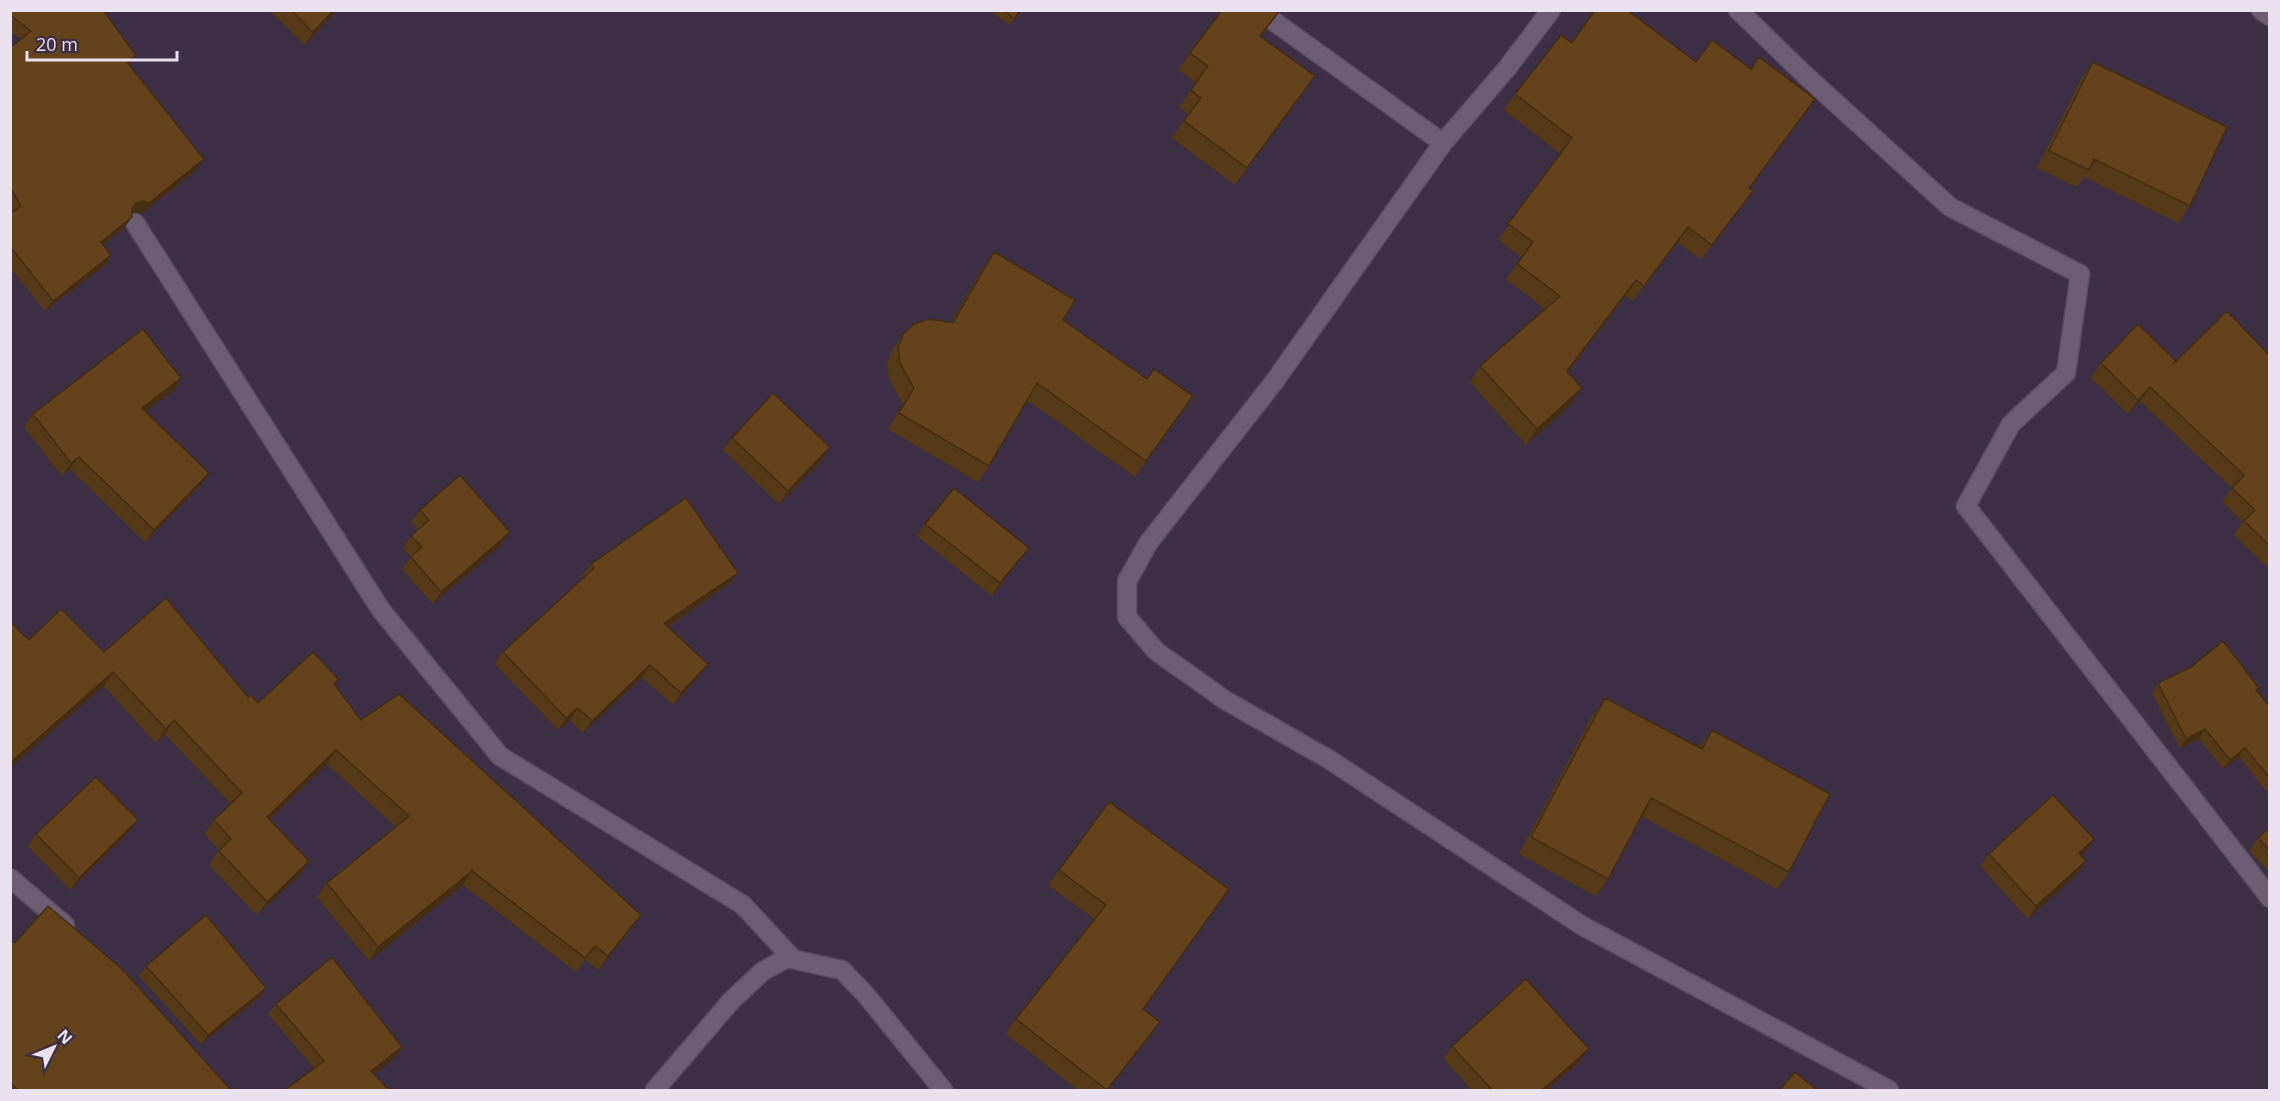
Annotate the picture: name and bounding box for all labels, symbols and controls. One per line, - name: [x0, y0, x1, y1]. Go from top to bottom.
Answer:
- scale bar: [27, 24, 177, 62]
- text: 20 m: [36, 32, 78, 56]
- north arrow: [24, 1017, 84, 1077]
- text: N: [52, 1025, 77, 1049]

